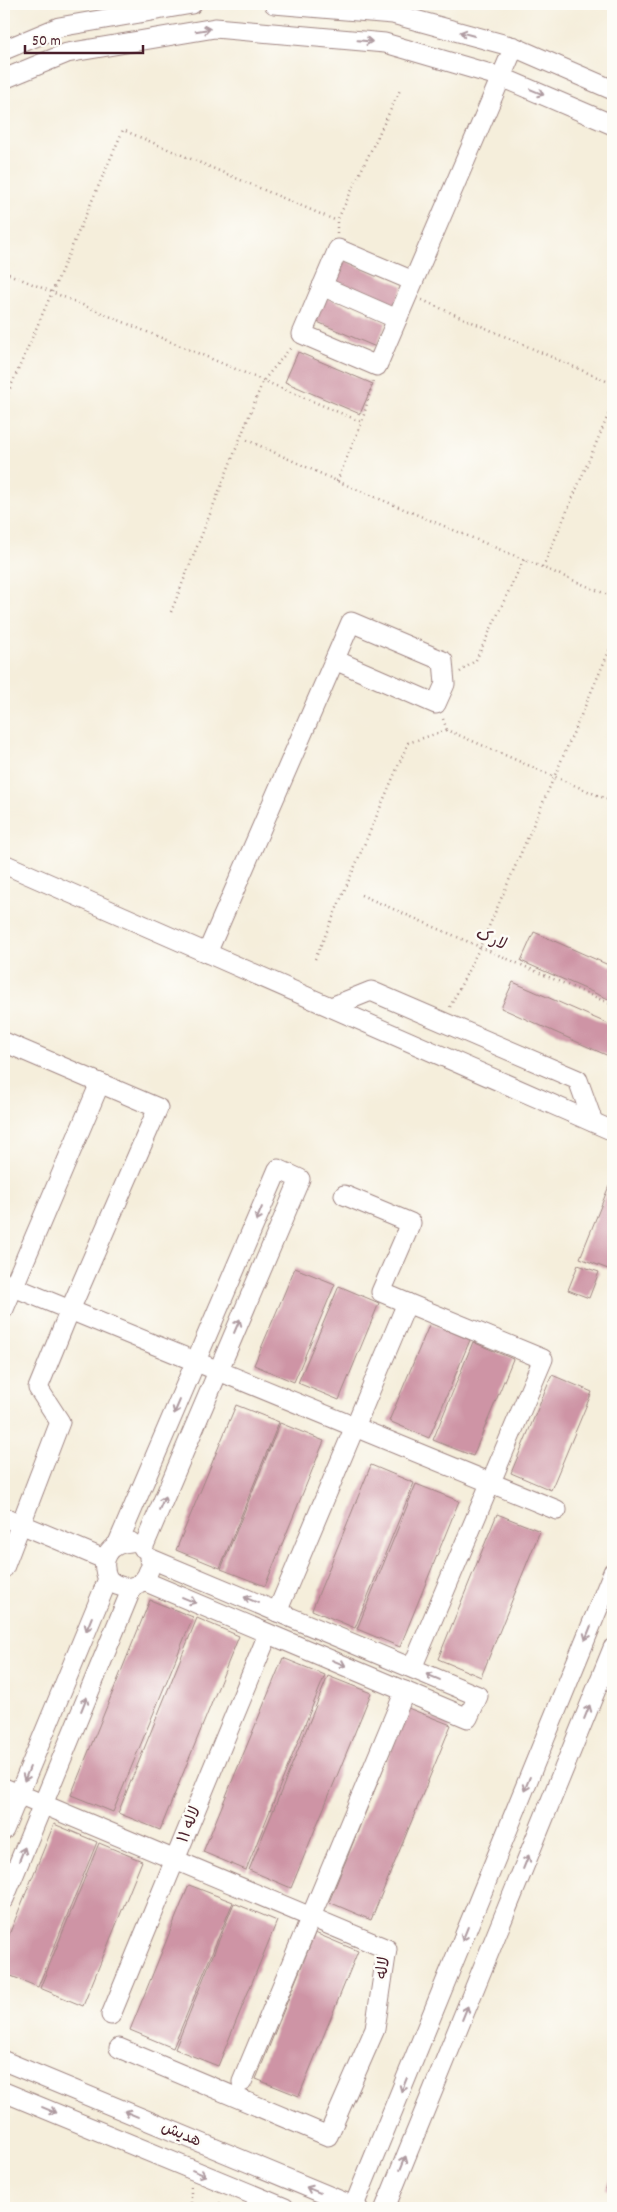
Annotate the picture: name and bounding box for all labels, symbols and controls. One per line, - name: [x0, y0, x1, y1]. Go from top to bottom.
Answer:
- scale bar: [25, 22, 142, 54]
- one-way arrow: [195, 25, 211, 35]
- one-way arrow: [459, 29, 475, 38]
- text: 50 m: [32, 31, 61, 53]
- one-way arrow: [357, 36, 373, 46]
- one-way arrow: [529, 88, 544, 98]
- street label: لارک: [472, 923, 510, 957]
- one-way arrow: [254, 1206, 263, 1221]
- one-way arrow: [233, 1319, 243, 1334]
- one-way arrow: [171, 1399, 181, 1414]
- one-way arrow: [157, 1496, 167, 1511]
- one-way arrow: [244, 1595, 259, 1605]
- one-way arrow: [181, 1596, 196, 1605]
- one-way arrow: [84, 1616, 93, 1631]
- one-way arrow: [583, 1625, 593, 1640]
- one-way arrow: [331, 1659, 346, 1669]
- one-way arrow: [426, 1672, 441, 1682]
- one-way arrow: [80, 1697, 90, 1712]
- one-way arrow: [583, 1705, 593, 1720]
- one-way arrow: [22, 1766, 31, 1781]
- one-way arrow: [521, 1776, 531, 1791]
- street label: لاله ۱۱: [172, 1803, 208, 1847]
- one-way arrow: [18, 1847, 28, 1862]
- one-way arrow: [522, 1855, 531, 1870]
- one-way arrow: [460, 1926, 470, 1941]
- street label: لاله: [371, 1955, 397, 1981]
- one-way arrow: [460, 2006, 470, 2021]
- one-way arrow: [399, 2076, 408, 2092]
- one-way arrow: [41, 2106, 56, 2116]
- one-way arrow: [124, 2109, 139, 2118]
- street label: هدیش: [157, 2116, 205, 2154]
- one-way arrow: [399, 2156, 409, 2171]
- one-way arrow: [191, 2168, 206, 2178]
- one-way arrow: [306, 2184, 321, 2194]

